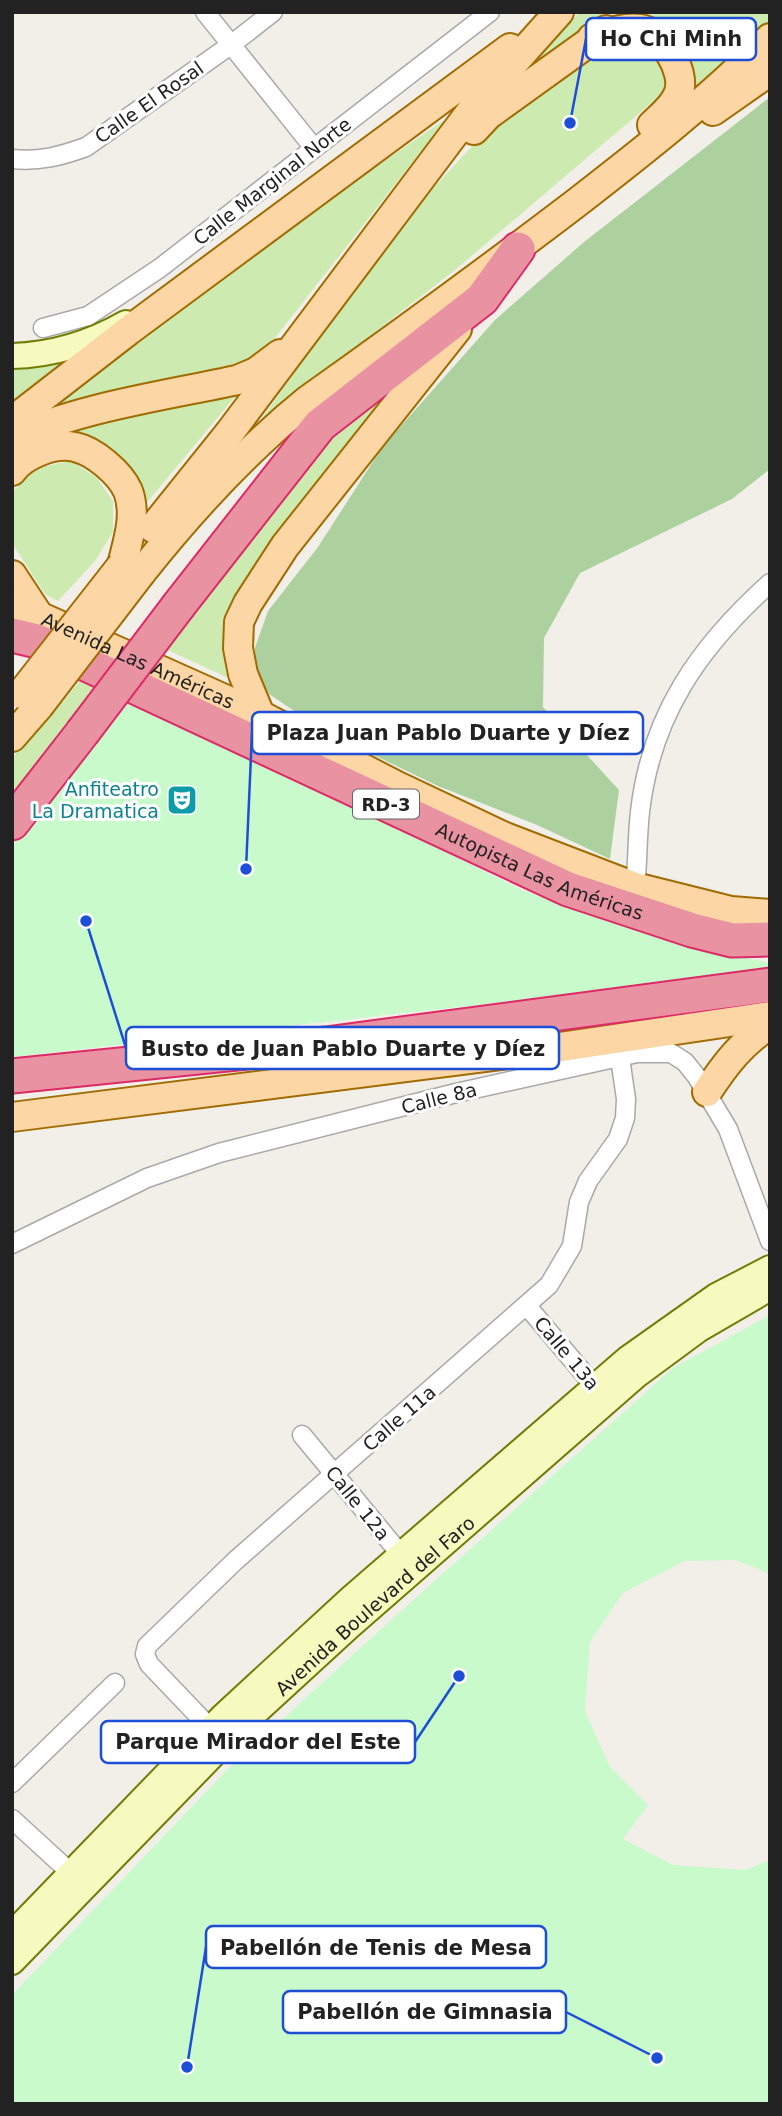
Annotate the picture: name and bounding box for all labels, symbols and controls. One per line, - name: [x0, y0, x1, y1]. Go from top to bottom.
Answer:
- callout: Ho Chi Minh: [586, 18, 756, 60]
- text: Ho Chi Minh: [600, 27, 742, 51]
- street label: Calle El Rosal: [91, 56, 207, 148]
- street label: Calle Marginal Norte: [189, 113, 355, 249]
- street label: Avenida Las Américas: [38, 608, 238, 713]
- callout: Plaza Juan Pablo Duarte y Díez: [252, 712, 643, 754]
- text: Plaza Juan Pablo Duarte y Díez: [266, 721, 630, 745]
- place label: Anfiteatro La Dramatica: [32, 778, 159, 822]
- theatre icon: Anfiteatro La Dramatica: [165, 783, 199, 817]
- road number: RD-3: [353, 790, 419, 818]
- street label: Autopista Las Américas: [433, 818, 646, 924]
- callout: Busto de Juan Pablo Duarte y Díez: [126, 1027, 559, 1069]
- text: Busto de Juan Pablo Duarte y Díez: [141, 1037, 545, 1061]
- street label: Calle 8a: [399, 1078, 479, 1118]
- street label: Calle 13a: [530, 1312, 604, 1394]
- street label: Calle 11a: [358, 1380, 440, 1456]
- street label: Calle 12a: [321, 1461, 395, 1545]
- street label: Avenida Boulevard del Faro: [271, 1511, 479, 1700]
- callout: Parque Mirador del Este: [101, 1721, 415, 1763]
- text: Parque Mirador del Este: [115, 1730, 401, 1754]
- callout: Pabellón de Tenis de Mesa: [206, 1926, 546, 1968]
- text: Pabellón de Tenis de Mesa: [220, 1936, 532, 1960]
- callout: Pabellón de Gimnasia: [283, 1991, 566, 2033]
- text: Pabellón de Gimnasia: [297, 2000, 553, 2024]

